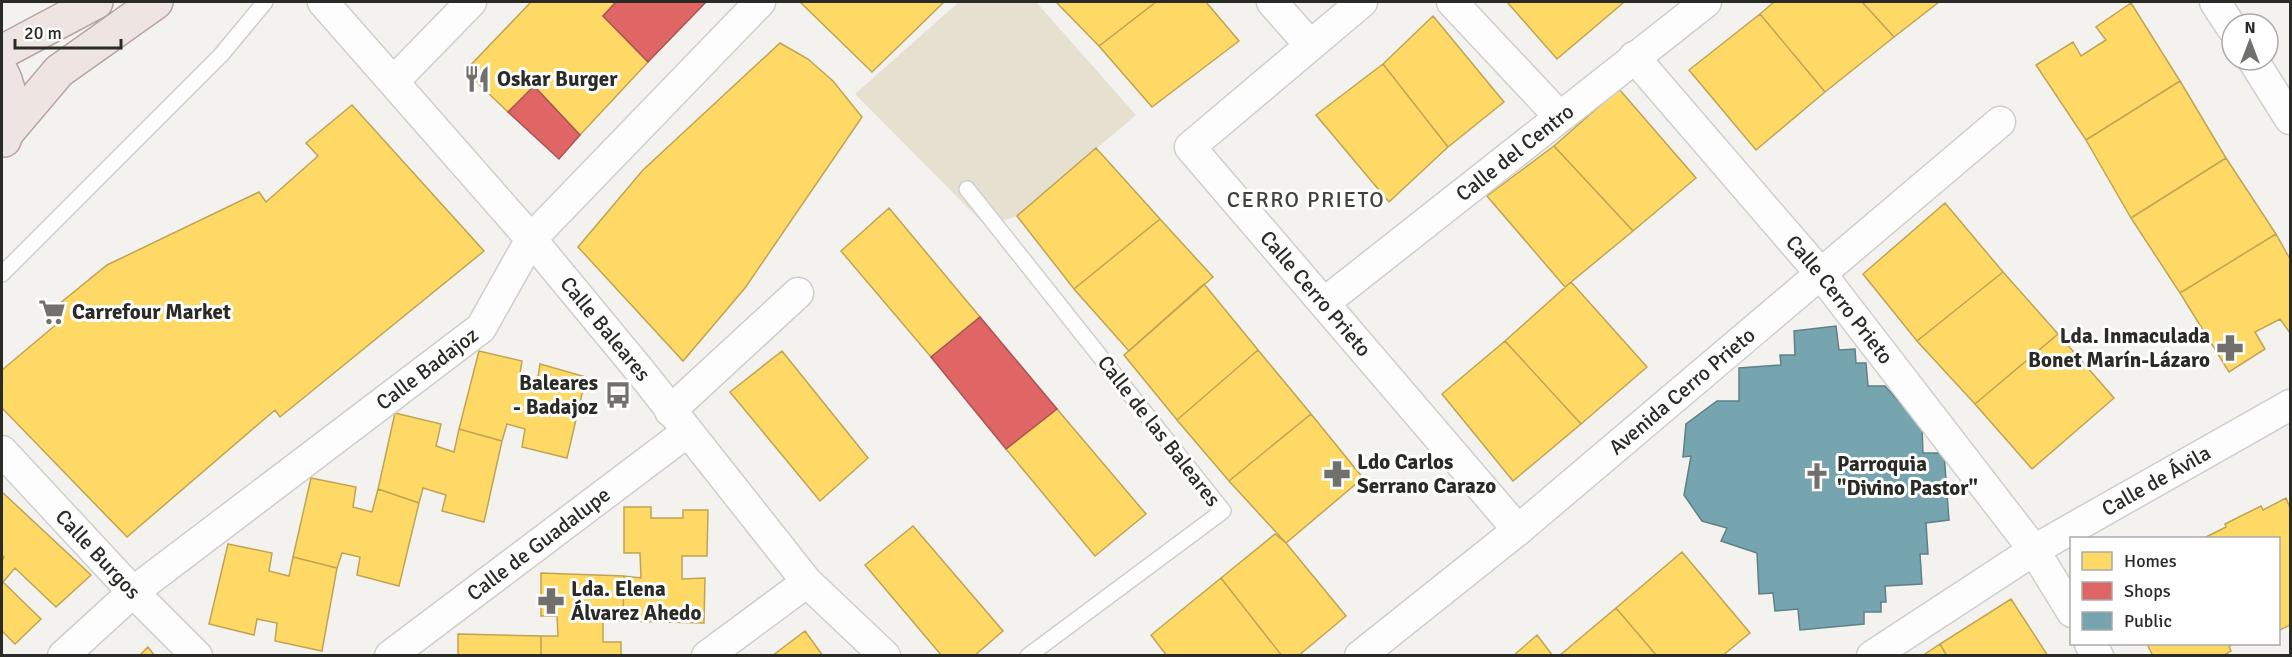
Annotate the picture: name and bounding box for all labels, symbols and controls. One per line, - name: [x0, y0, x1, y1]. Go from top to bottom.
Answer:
- scale bar: [15, 12, 122, 50]
- north arrow: [2220, 12, 2280, 72]
- text: N: [2244, 18, 2256, 38]
- text: 20 m: [24, 22, 62, 44]
- restaurant icon: Oskar Burger: [462, 64, 492, 94]
- place label: Oskar Burger: [497, 66, 618, 92]
- street label: Calle del Centro: [1451, 98, 1579, 207]
- district label: CERRO PRIETO: [1227, 186, 1385, 213]
- street label: Calle Cerro Prieto: [1254, 225, 1377, 362]
- street label: Calle Cerro Prieto: [1780, 230, 1899, 369]
- street label: Calle Baleares: [555, 271, 656, 386]
- supermarket icon: Carrefour Market: [37, 297, 67, 327]
- place label: Carrefour Market: [72, 299, 231, 325]
- street label: Calle Badajoz: [371, 322, 483, 416]
- street label: Avenida Cerro Prieto: [1604, 322, 1760, 460]
- place label: Lda. Inmaculada Bonet Marín-Lázaro: [2028, 323, 2210, 373]
- pharmacy icon: Lda. Inmaculada Bonet Marín-Lázaro: [2215, 333, 2245, 363]
- street label: Calle de las Baleares: [1092, 350, 1226, 512]
- place label: Baleares - Badajoz: [513, 370, 598, 420]
- bus stop icon: Baleares - Badajoz: [603, 380, 633, 410]
- street label: Calle de Ávila: [2097, 440, 2215, 522]
- place label: Ldo Carlos Serrano Carazo: [1357, 449, 1496, 499]
- place label: Parroquia "Divino Pastor": [1837, 451, 1978, 501]
- pharmacy icon: Ldo Carlos Serrano Carazo: [1322, 459, 1352, 489]
- church icon: Parroquia "Divino Pastor": [1802, 461, 1832, 491]
- street label: Calle de Guadalupe: [462, 482, 615, 606]
- street label: Calle Burgos: [50, 504, 146, 605]
- legend: [2070, 537, 2280, 645]
- text: Homes: [2124, 550, 2177, 572]
- place label: Lda. Elena Álvarez Ahedo: [571, 576, 701, 626]
- text: Shops: [2124, 580, 2171, 602]
- pharmacy icon: Lda. Elena Álvarez Ahedo: [536, 586, 566, 616]
- text: Public: [2124, 610, 2172, 632]

